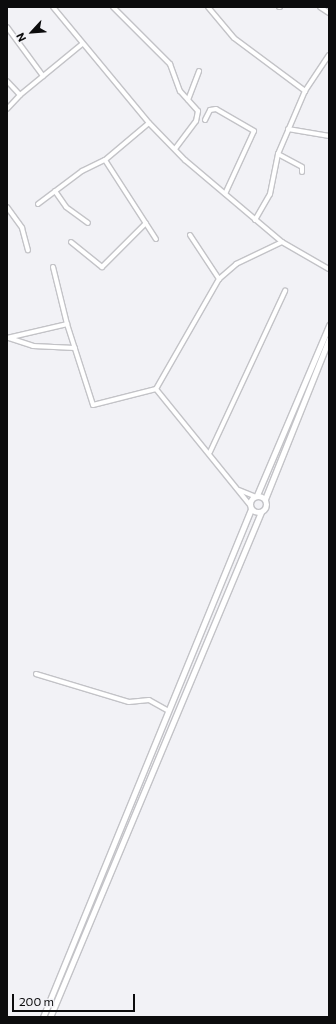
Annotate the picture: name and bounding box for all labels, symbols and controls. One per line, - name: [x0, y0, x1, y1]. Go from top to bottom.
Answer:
- north arrow: [12, 12, 52, 52]
- text: N: [13, 31, 28, 44]
- scale bar: [14, 986, 137, 1012]
- text: 200 m: [19, 994, 54, 1008]

